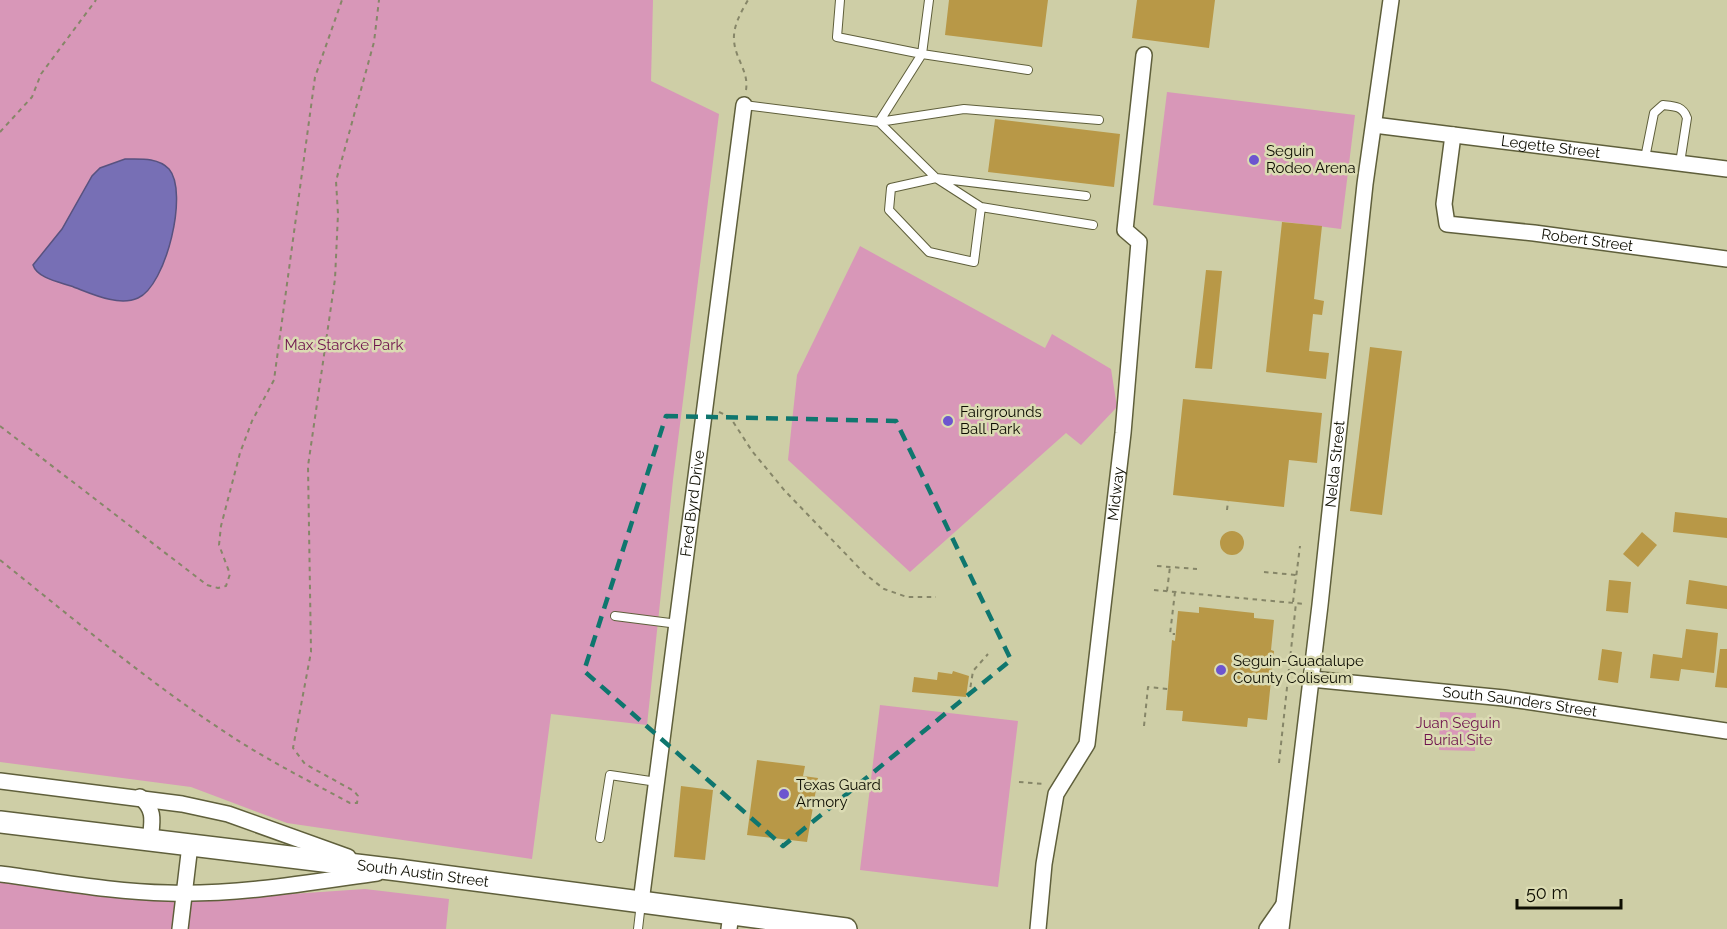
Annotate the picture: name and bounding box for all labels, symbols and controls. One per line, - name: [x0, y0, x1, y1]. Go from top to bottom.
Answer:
- street label: Legette Street: [1500, 132, 1601, 162]
- place label: Seguin Rodeo Arena: [1266, 142, 1356, 177]
- marker: Seguin Rodeo Arena: [1247, 153, 1261, 167]
- street label: Robert Street: [1540, 225, 1634, 255]
- park label: Max Starcke Park: [285, 336, 403, 354]
- place label: Fairgrounds Ball Park: [960, 403, 1042, 438]
- marker: Fairgrounds Ball Park: [941, 414, 955, 428]
- street label: Nelda Street: [1321, 420, 1349, 509]
- street label: Fred Byrd Drive: [677, 449, 708, 558]
- street label: Midway: [1104, 466, 1128, 522]
- place label: Seguin-Guadalupe County Coliseum: [1233, 652, 1364, 687]
- marker: Seguin-Guadalupe County Coliseum: [1214, 663, 1228, 677]
- street label: South Saunders Street: [1442, 683, 1598, 721]
- park label: Juan Seguin Burial Site: [1416, 714, 1500, 749]
- place label: Texas Guard Armory: [796, 776, 881, 811]
- marker: Texas Guard Armory: [777, 787, 791, 801]
- street label: South Austin Street: [356, 856, 490, 891]
- scale bar: [1517, 872, 1620, 910]
- text: 50 m: [1526, 882, 1568, 903]

